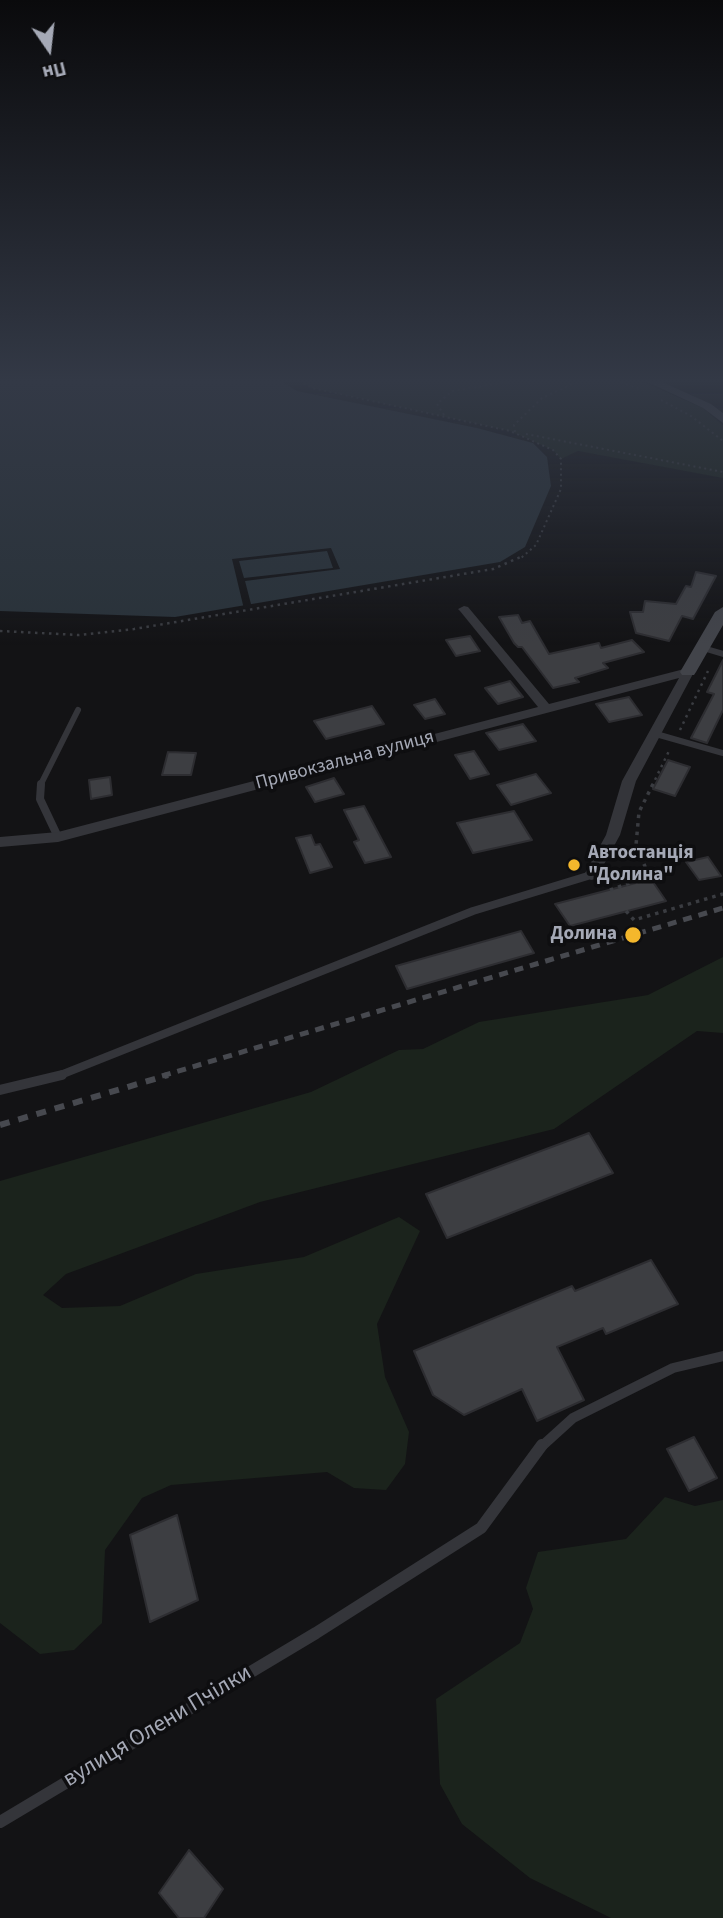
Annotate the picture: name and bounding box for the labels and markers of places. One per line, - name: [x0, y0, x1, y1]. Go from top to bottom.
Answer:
- place label: Автостанція "Долина": [588, 843, 694, 887]
- marker: Автостанція "Долина": [566, 857, 582, 873]
- place label: Долина: [550, 924, 617, 946]
- marker: Долина: [623, 925, 643, 945]

